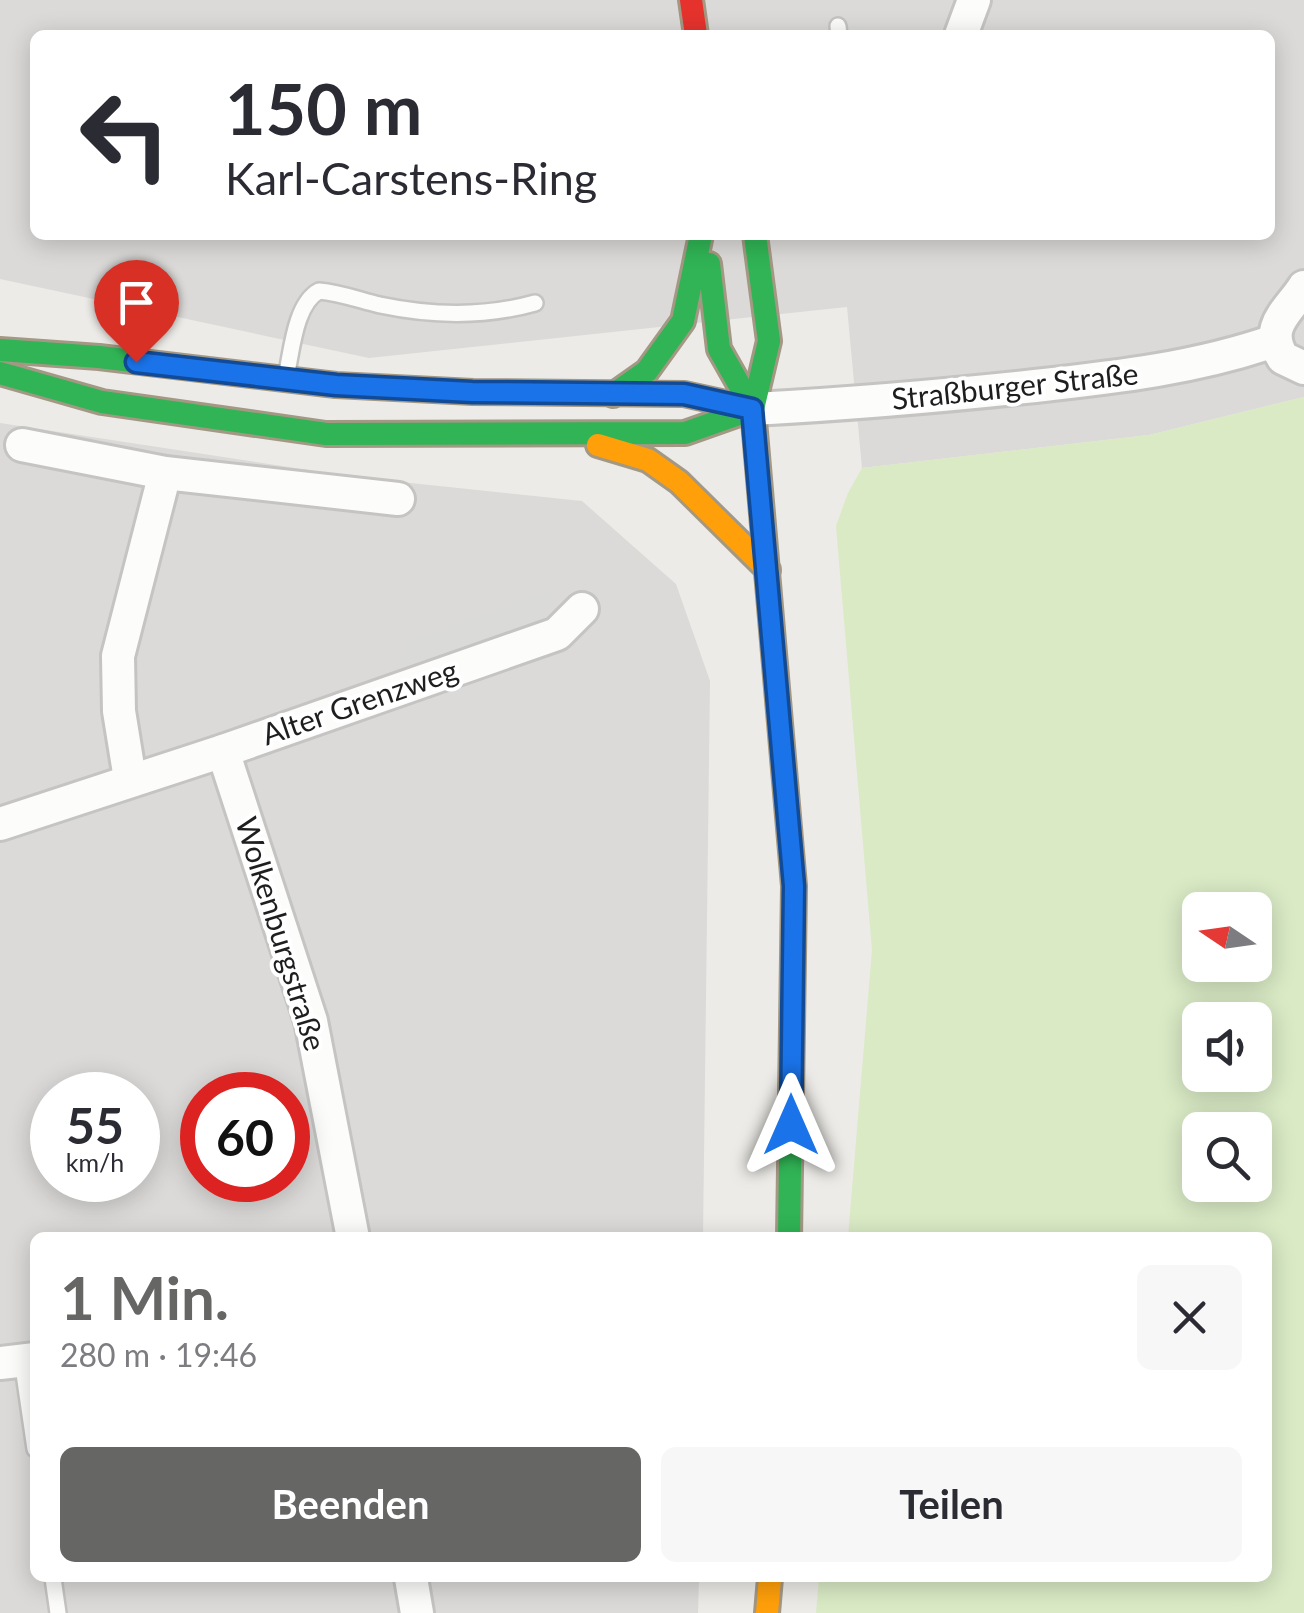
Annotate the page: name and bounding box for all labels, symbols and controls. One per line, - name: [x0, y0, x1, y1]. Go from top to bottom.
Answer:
- text: 150 m: [225, 66, 422, 150]
- icon: left: [60, 70, 190, 200]
- text: Karl-Carstens-Ring: [225, 151, 597, 205]
- pin: [94, 260, 179, 363]
- icon: arrive: [109, 275, 164, 330]
- street label: Straßburger Straße: [890, 354, 1140, 416]
- street label: Alter Grenzweg: [257, 651, 462, 751]
- street label: Wolkenburgstraße: [229, 812, 335, 1055]
- north arrow: [1182, 892, 1272, 982]
- map controls: [1182, 892, 1272, 1202]
- button: sound: [1182, 1002, 1272, 1092]
- speed limit sign: 60: [180, 1072, 310, 1202]
- position arrow: [739, 1073, 843, 1177]
- text: 55: [66, 1095, 124, 1155]
- button: search: [1182, 1112, 1272, 1202]
- text: km/h: [66, 1147, 124, 1177]
- text: 1 Min.: [60, 1261, 229, 1333]
- button: close: [1137, 1265, 1242, 1370]
- text: 280 m · 19:46: [60, 1335, 257, 1374]
- button: Beenden: [60, 1447, 641, 1562]
- button: Teilen: [661, 1447, 1242, 1562]

